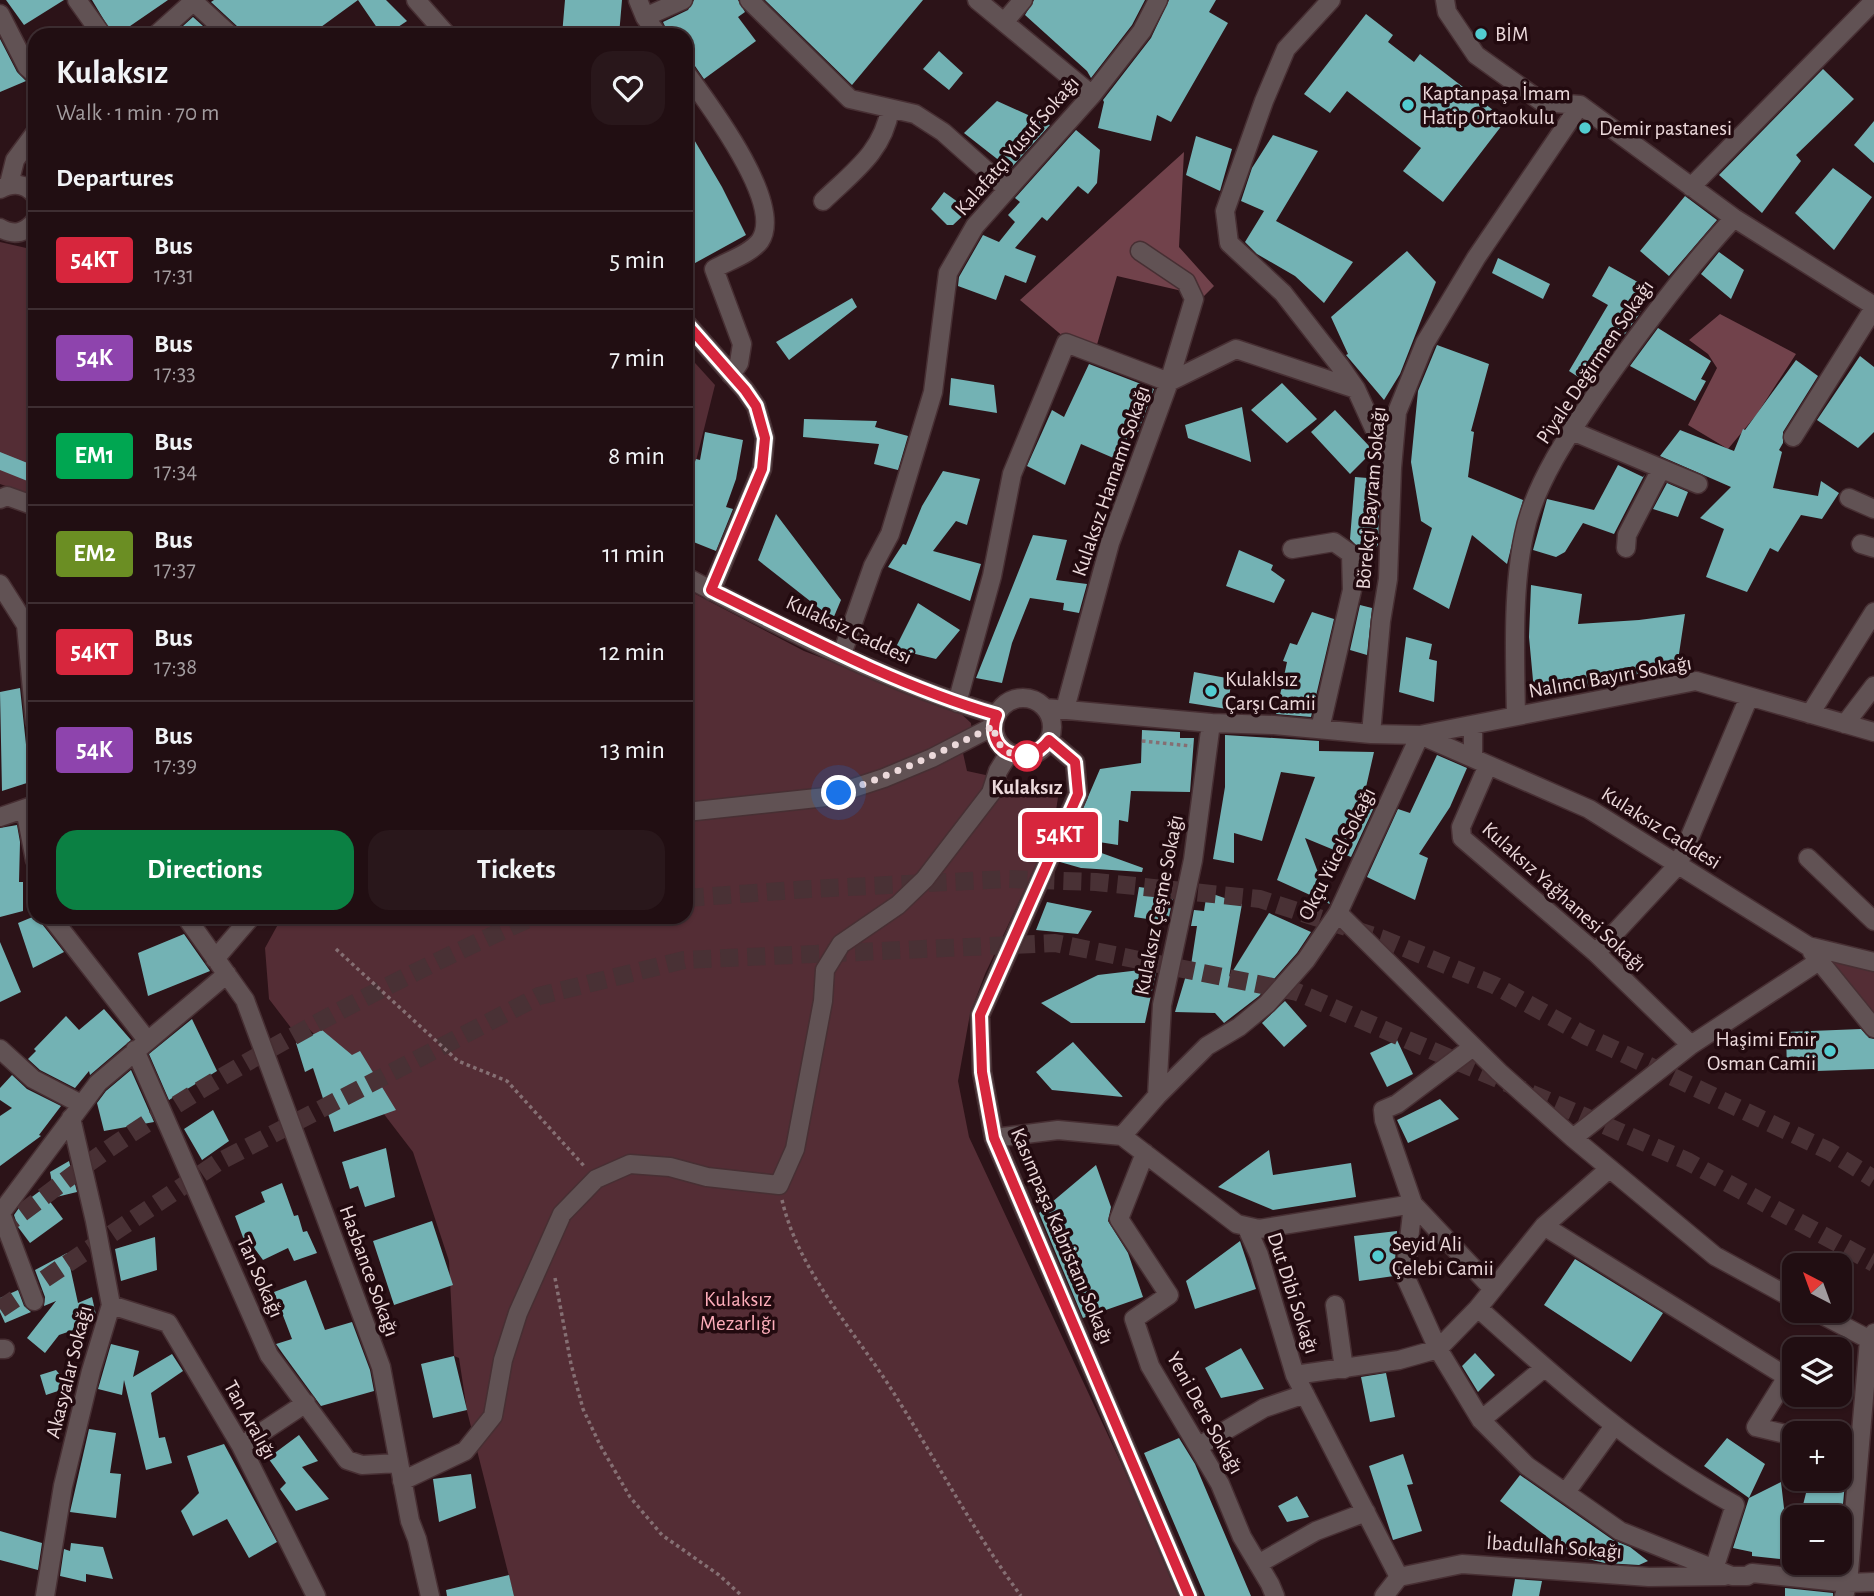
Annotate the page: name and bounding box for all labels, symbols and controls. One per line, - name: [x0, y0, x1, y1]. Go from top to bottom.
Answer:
- place label: BİM: [1495, 23, 1528, 45]
- marker: BİM: [1473, 26, 1489, 42]
- button: heart: [591, 51, 665, 125]
- text: Kulaksız: [56, 57, 168, 90]
- street label: Kalafatçı Yusuf Sokağı: [951, 72, 1083, 220]
- place label: Kaptanpaşa İmam Hatip Ortaokulu: [1422, 82, 1571, 128]
- marker: Kaptanpaşa İmam Hatip Ortaokulu: [1400, 97, 1416, 113]
- text: Walk · 1 min · 70 m: [56, 102, 219, 125]
- place label: Demir pastanesi: [1599, 118, 1732, 139]
- marker: Demir pastanesi: [1577, 120, 1593, 136]
- text: Departures: [56, 165, 174, 191]
- text: Bus: [154, 233, 193, 259]
- text: 5 min: [609, 247, 665, 273]
- text: 54KT: [71, 248, 118, 272]
- text: 17:31: [154, 264, 194, 287]
- street label: Piyale Değirmen Sokağı: [1532, 276, 1658, 448]
- text: Bus: [154, 331, 193, 357]
- text: 7 min: [609, 345, 665, 371]
- text: 54K: [76, 346, 113, 370]
- text: 17:33: [154, 362, 196, 385]
- street label: Kulaksız Hamamı Sokağı: [1068, 383, 1154, 579]
- street label: Börekçi Bayram Sokağı: [1353, 406, 1389, 590]
- text: Bus: [154, 429, 193, 455]
- text: 8 min: [608, 443, 665, 469]
- text: EM1: [75, 444, 114, 468]
- text: 17:34: [154, 460, 197, 483]
- text: Bus: [154, 527, 193, 553]
- text: 11 min: [602, 541, 665, 567]
- text: EM2: [73, 542, 116, 566]
- text: 17:37: [154, 558, 196, 581]
- street label: Kulaksiz Caddesi: [783, 592, 915, 668]
- text: Bus: [154, 625, 193, 651]
- text: 12 min: [599, 639, 665, 665]
- text: 54KT: [71, 640, 118, 664]
- street label: Nalıncı Bayırı Sokağı: [1527, 652, 1693, 702]
- text: 17:38: [154, 656, 197, 679]
- place label: Kulaklsız Çarşı Camii: [1225, 669, 1316, 714]
- marker: Kulaklsız Çarşı Camii: [1203, 683, 1219, 699]
- text: Bus: [154, 723, 193, 749]
- text: 13 min: [601, 737, 665, 763]
- text: 54K: [76, 738, 113, 762]
- marker: Kulaksız: [1012, 741, 1042, 771]
- text: 17:39: [154, 754, 197, 777]
- your location: [821, 775, 856, 810]
- place label: Kulaksız: [991, 777, 1063, 798]
- street label: Kulaksız Caddesi: [1598, 783, 1724, 873]
- street label: Okçu Yücel Sokağı: [1295, 784, 1379, 924]
- line badge: 54KT: [1011, 812, 1109, 858]
- street label: Kulaksız Çeşme Sokağı: [1131, 813, 1187, 997]
- street label: Kulaksız Yağhanesi Sokağı: [1478, 818, 1650, 976]
- text: 54KT: [1036, 823, 1084, 847]
- button: Directions: [56, 830, 354, 910]
- button: Tickets: [368, 830, 665, 910]
- place label: Haşimi Emir Osman Camii: [1707, 1029, 1816, 1074]
- marker: Haşimi Emir Osman Camii: [1822, 1043, 1838, 1059]
- street label: Kasımpaşa Kabristanı Sokağı: [1007, 1125, 1117, 1347]
- street label: Hasbance Sokağı: [336, 1203, 402, 1339]
- street label: Dut Dibi Sokağı: [1263, 1230, 1323, 1356]
- street label: Tan Sokağı: [233, 1233, 287, 1321]
- place label: Seyid Ali Çelebi Camii: [1392, 1234, 1494, 1279]
- marker: Seyid Ali Çelebi Camii: [1370, 1248, 1386, 1264]
- north arrow: [1782, 1253, 1852, 1323]
- map controls: [1782, 1253, 1852, 1575]
- park label: Kulaksız Mezarlığı: [700, 1289, 776, 1334]
- street label: Akasyalar Sokağı: [42, 1303, 96, 1441]
- button: layers: [1782, 1337, 1852, 1407]
- street label: Yeni Dere Sokağı: [1163, 1348, 1247, 1478]
- street label: Tan Aralığı: [220, 1377, 280, 1463]
- button: +: [1782, 1421, 1852, 1491]
- button: −: [1782, 1505, 1852, 1575]
- street label: İbadullah Sokağı: [1485, 1531, 1623, 1562]

